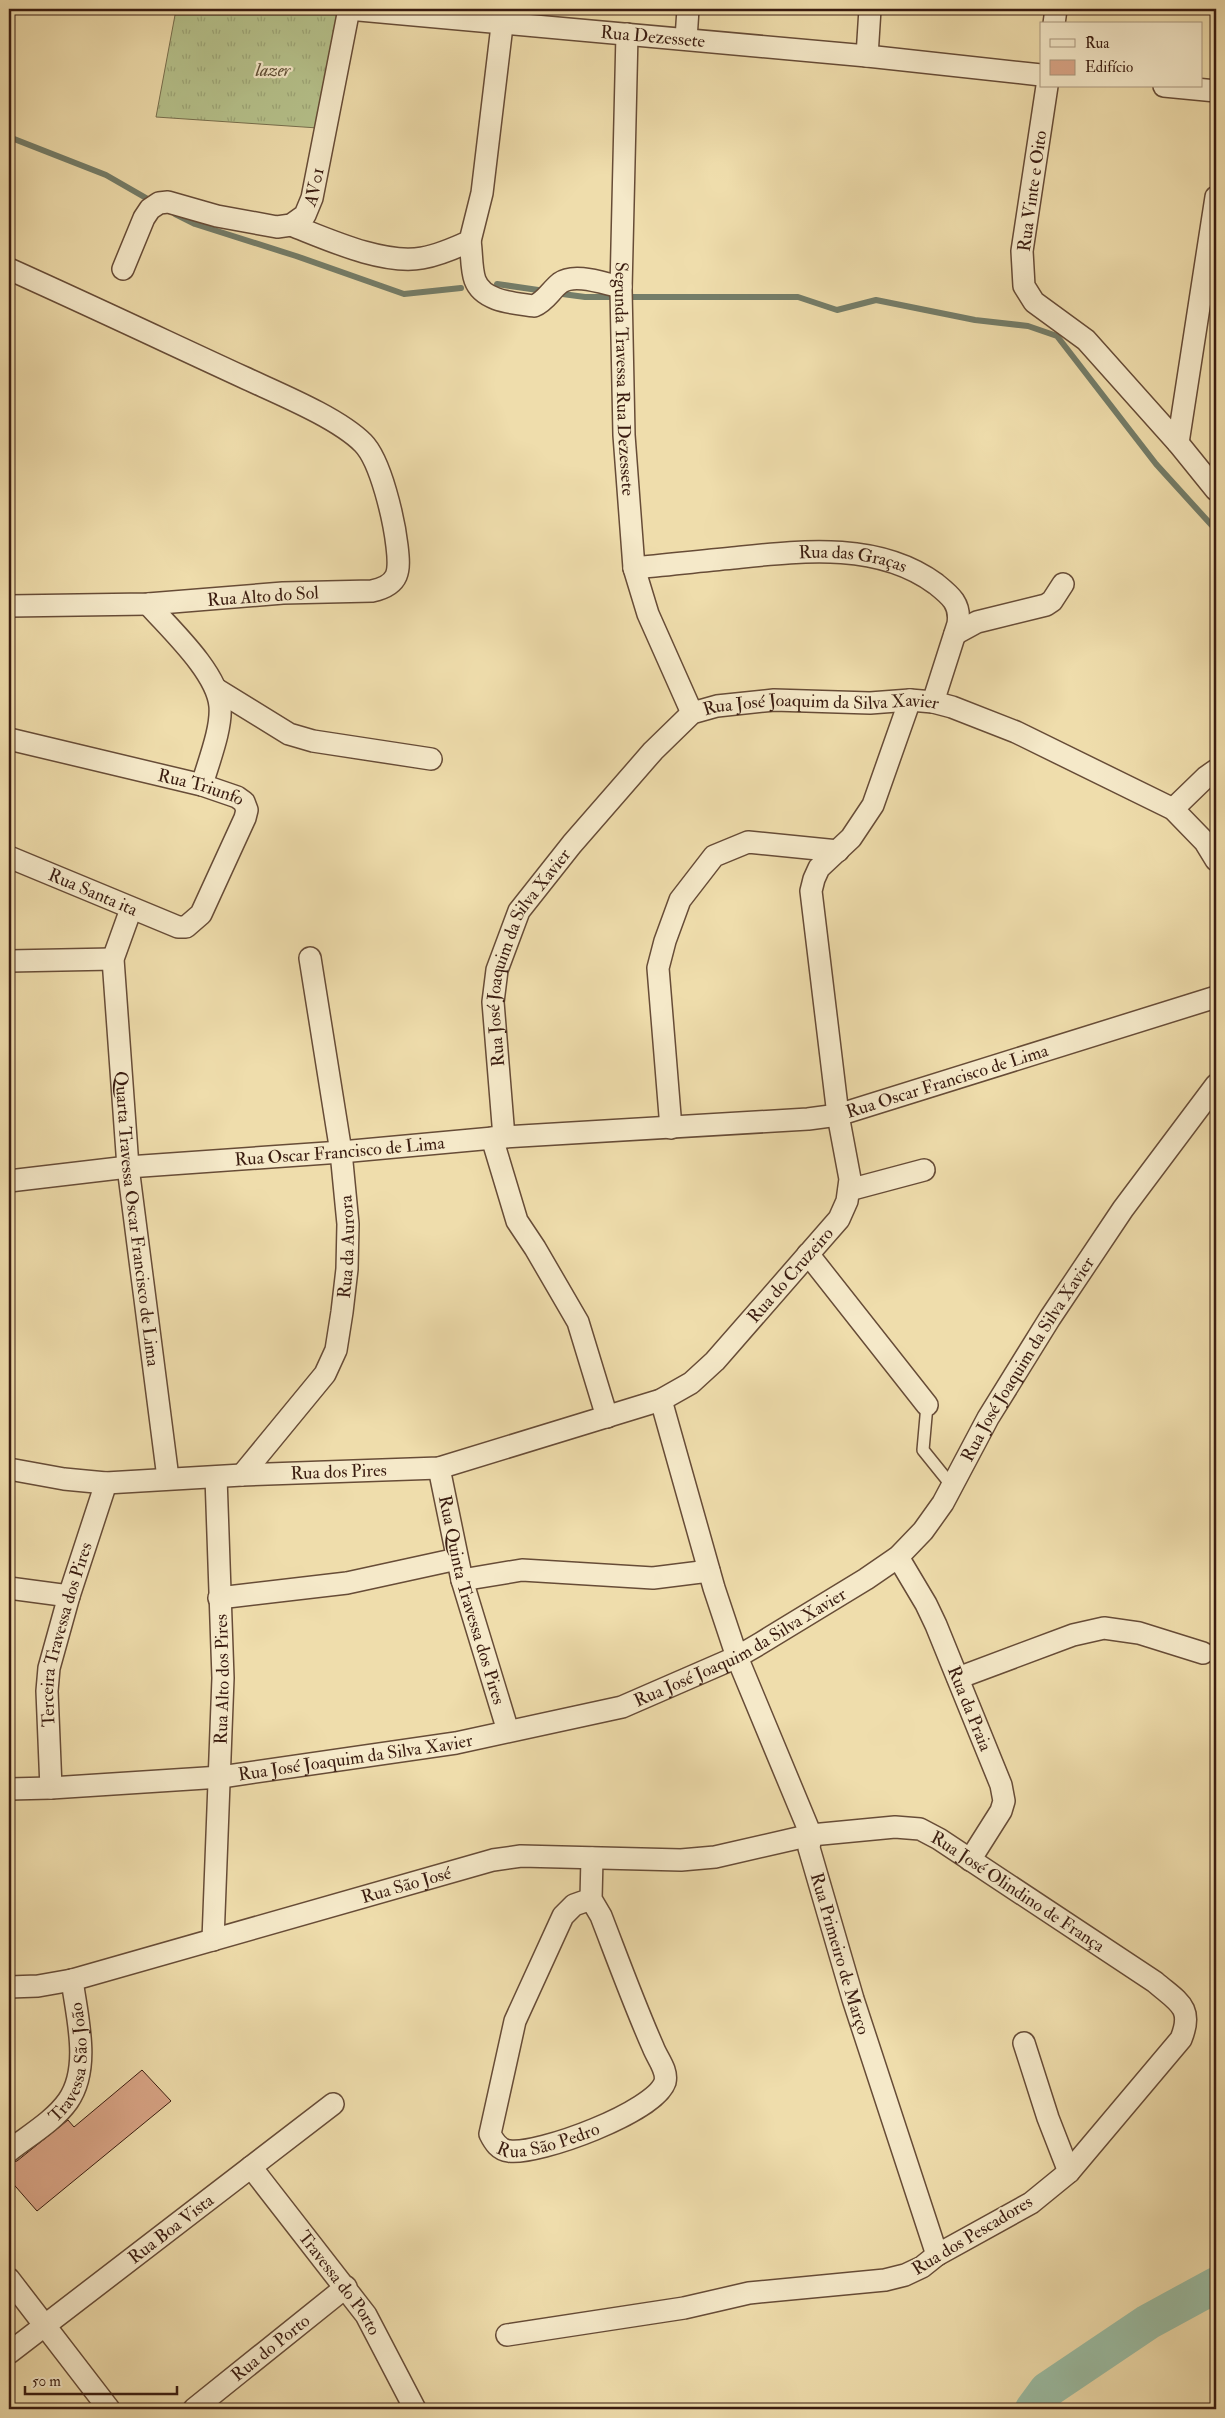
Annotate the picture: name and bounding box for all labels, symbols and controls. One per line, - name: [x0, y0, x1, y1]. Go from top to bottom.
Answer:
- street label: Rua Dezessete: [599, 21, 706, 53]
- legend: [1040, 22, 1202, 88]
- text: Rua: [1085, 34, 1110, 53]
- text: Edifício: [1085, 58, 1133, 77]
- park label: lazer: [255, 59, 292, 82]
- street label: Rua Vinte e Oito: [1013, 129, 1052, 253]
- street label: AV01: [298, 166, 330, 211]
- street label: Segunda Travessa Rua Dezessete: [609, 262, 640, 497]
- street label: Rua das Graças: [798, 541, 910, 578]
- street label: Rua Alto do Sol: [206, 581, 320, 612]
- street label: Rua José Joaquim da Silva Xavier: [700, 689, 942, 721]
- street label: Rua Triunfo: [155, 764, 249, 811]
- street label: Rua José Joaquim da Silva Xavier: [482, 844, 576, 1068]
- street label: Rua Santa ita: [45, 863, 141, 922]
- street label: Rua Oscar Francisco de Lima: [843, 1039, 1052, 1124]
- street label: Quarta Travessa Oscar Francisco de Lima: [109, 1070, 165, 1368]
- street label: Rua Oscar Francisco de Lima: [234, 1131, 446, 1171]
- street label: Rua da Aurora: [333, 1194, 360, 1300]
- street label: Rua do Cruzeiro: [742, 1222, 839, 1328]
- street label: Rua José Joaquim da Silva Xavier: [956, 1252, 1100, 1466]
- street label: Rua dos Pires: [290, 1459, 387, 1485]
- street label: Rua Quinta Travessa dos Pires: [433, 1493, 510, 1707]
- street label: Terceira Travessa dos Pires: [36, 1539, 98, 1727]
- street label: Rua José Joaquim da Silva Xavier: [630, 1583, 851, 1712]
- street label: Rua Alto dos Pires: [209, 1614, 235, 1745]
- street label: Rua da Praia: [942, 1663, 997, 1755]
- street label: Rua José Joaquim da Silva Xavier: [237, 1729, 475, 1786]
- street label: Rua José Olindino de França: [927, 1826, 1110, 1958]
- street label: Rua São José: [359, 1861, 454, 1909]
- street label: Rua Primeiro de Março: [805, 1870, 875, 2038]
- street label: Travessa São João: [44, 2000, 93, 2128]
- street label: Rua São Pedro: [493, 2117, 603, 2164]
- street label: Rua Boa Vista: [124, 2189, 219, 2269]
- street label: Rua dos Pescadores: [908, 2190, 1037, 2281]
- street label: Travessa do Porto: [293, 2226, 386, 2340]
- street label: Rua do Porto: [227, 2309, 315, 2387]
- scale bar: [25, 2363, 178, 2395]
- text: 50 m: [32, 2372, 61, 2391]

